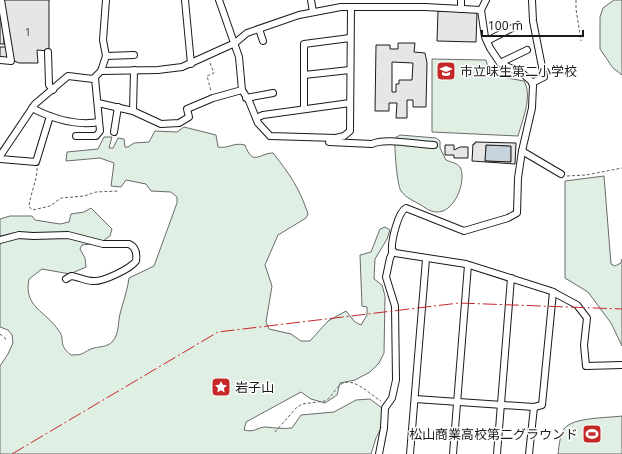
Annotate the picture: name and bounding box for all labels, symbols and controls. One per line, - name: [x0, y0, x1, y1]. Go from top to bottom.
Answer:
- scale bar: [482, 12, 583, 38]
- text: 100 m: [488, 17, 523, 34]
- house number: 1: [25, 24, 31, 39]
- school or university icon: 市立味生第二小学校: [435, 60, 457, 82]
- place label: 市立味生第二小学校: [460, 62, 577, 80]
- place icon: 岩子山: [210, 376, 232, 398]
- place label: 岩子山: [235, 378, 274, 396]
- sports icon: 松山商業高校第二グラウンド: [581, 423, 603, 445]
- place label: 松山商業高校第二グラウンド: [409, 425, 578, 443]

